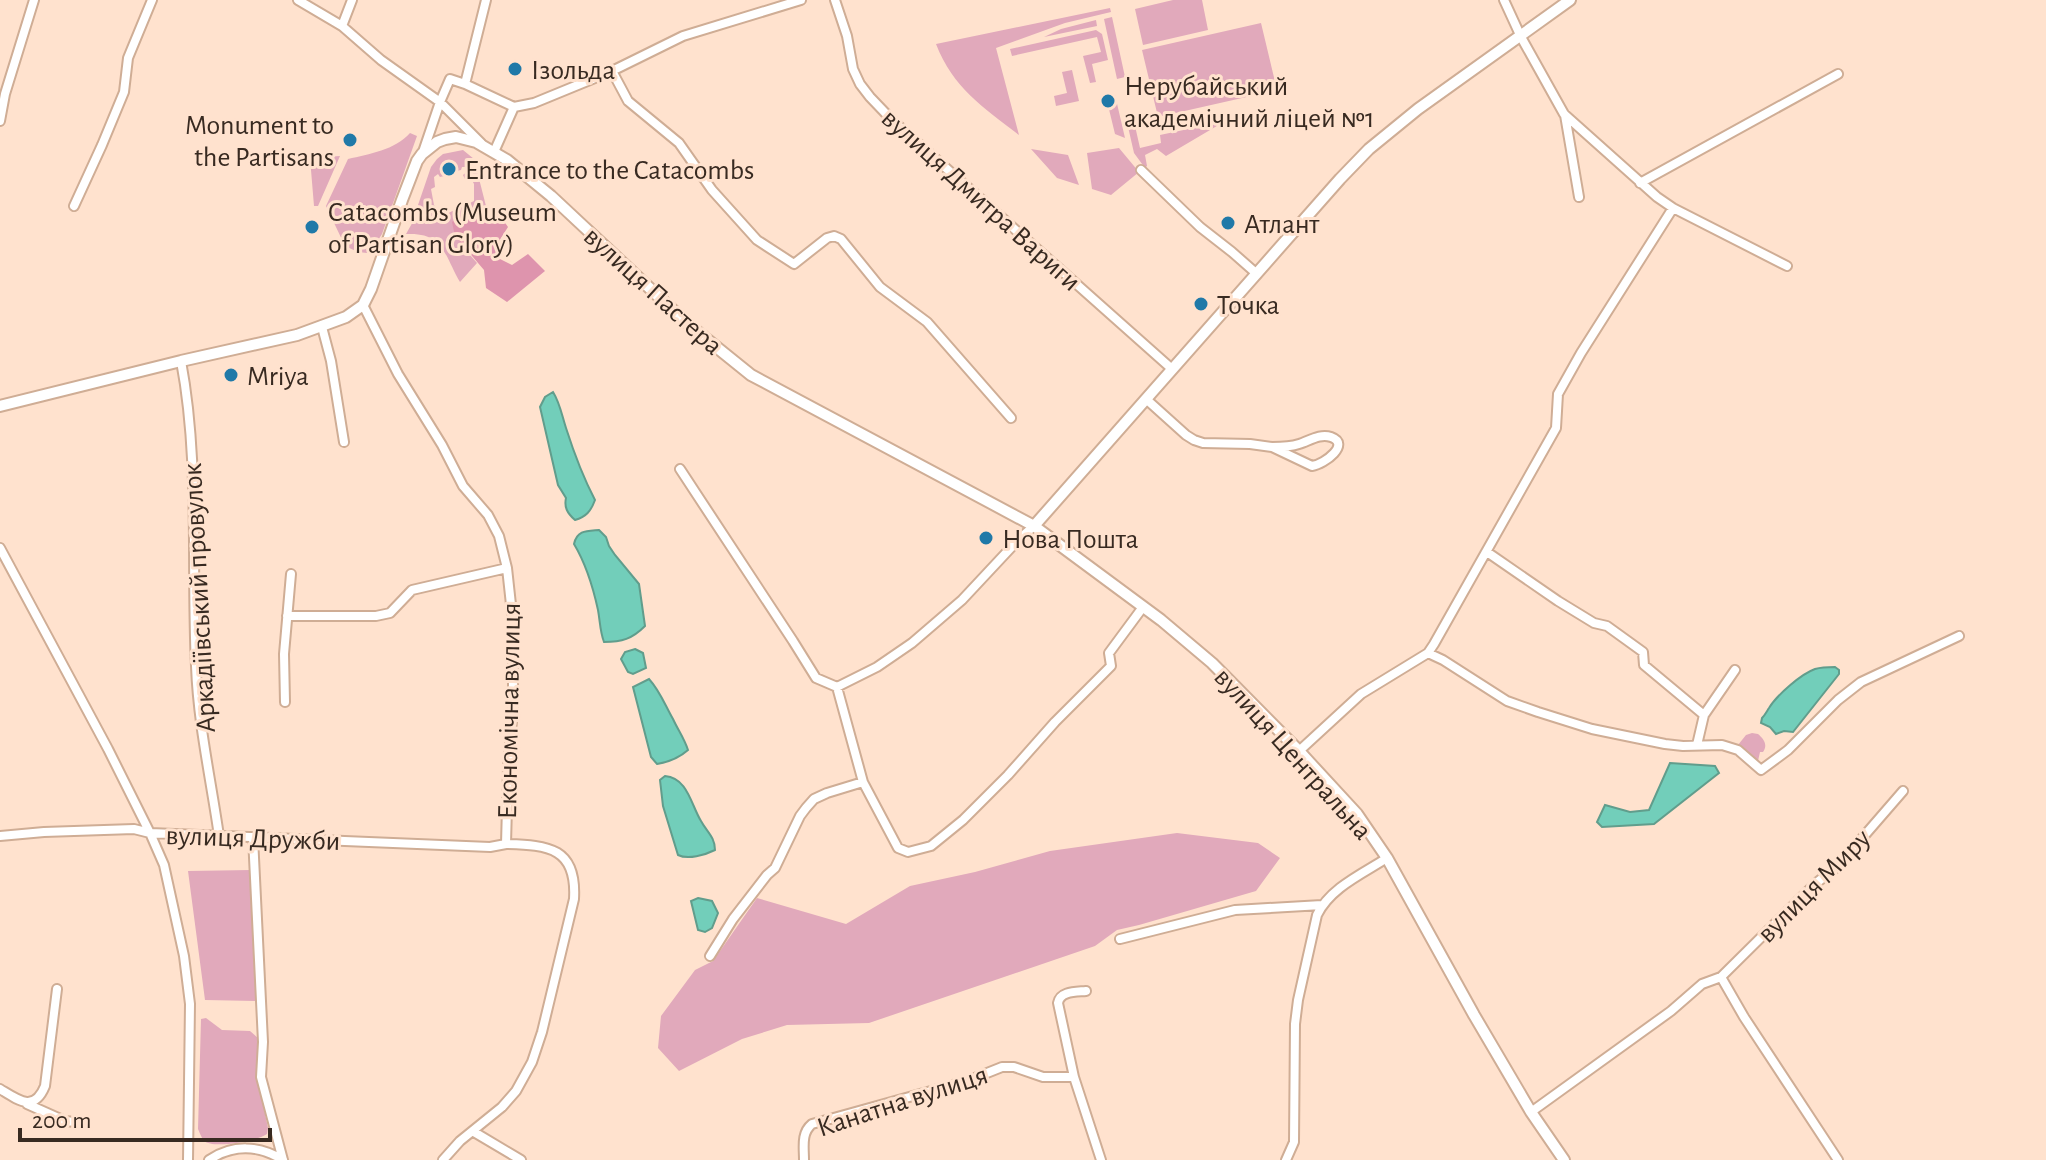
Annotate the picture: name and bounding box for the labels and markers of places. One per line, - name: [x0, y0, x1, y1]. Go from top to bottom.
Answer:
- place label: Ізольда: [531, 57, 616, 85]
- marker: Ізольда: [506, 60, 524, 78]
- place label: Нерубайський академічний ліцей №1: [1124, 73, 1375, 133]
- marker: Нерубайський академічний ліцей №1: [1099, 92, 1117, 110]
- place label: Monument to the Partisans: [185, 112, 334, 172]
- marker: Monument to the Partisans: [341, 131, 359, 149]
- place label: Entrance to the Catacombs: [465, 157, 754, 185]
- marker: Entrance to the Catacombs: [440, 160, 458, 178]
- place label: Catacombs (Museum of Partisan Glory): [328, 199, 557, 259]
- place label: Атлант: [1244, 211, 1320, 239]
- marker: Атлант: [1219, 214, 1237, 232]
- marker: Catacombs (Museum of Partisan Glory): [303, 218, 321, 236]
- place label: Точка: [1217, 292, 1280, 320]
- marker: Точка: [1192, 295, 1210, 313]
- place label: Mriya: [247, 363, 309, 391]
- marker: Mriya: [222, 366, 240, 384]
- place label: Нова Пошта: [1002, 526, 1139, 554]
- marker: Нова Пошта: [977, 529, 995, 547]

